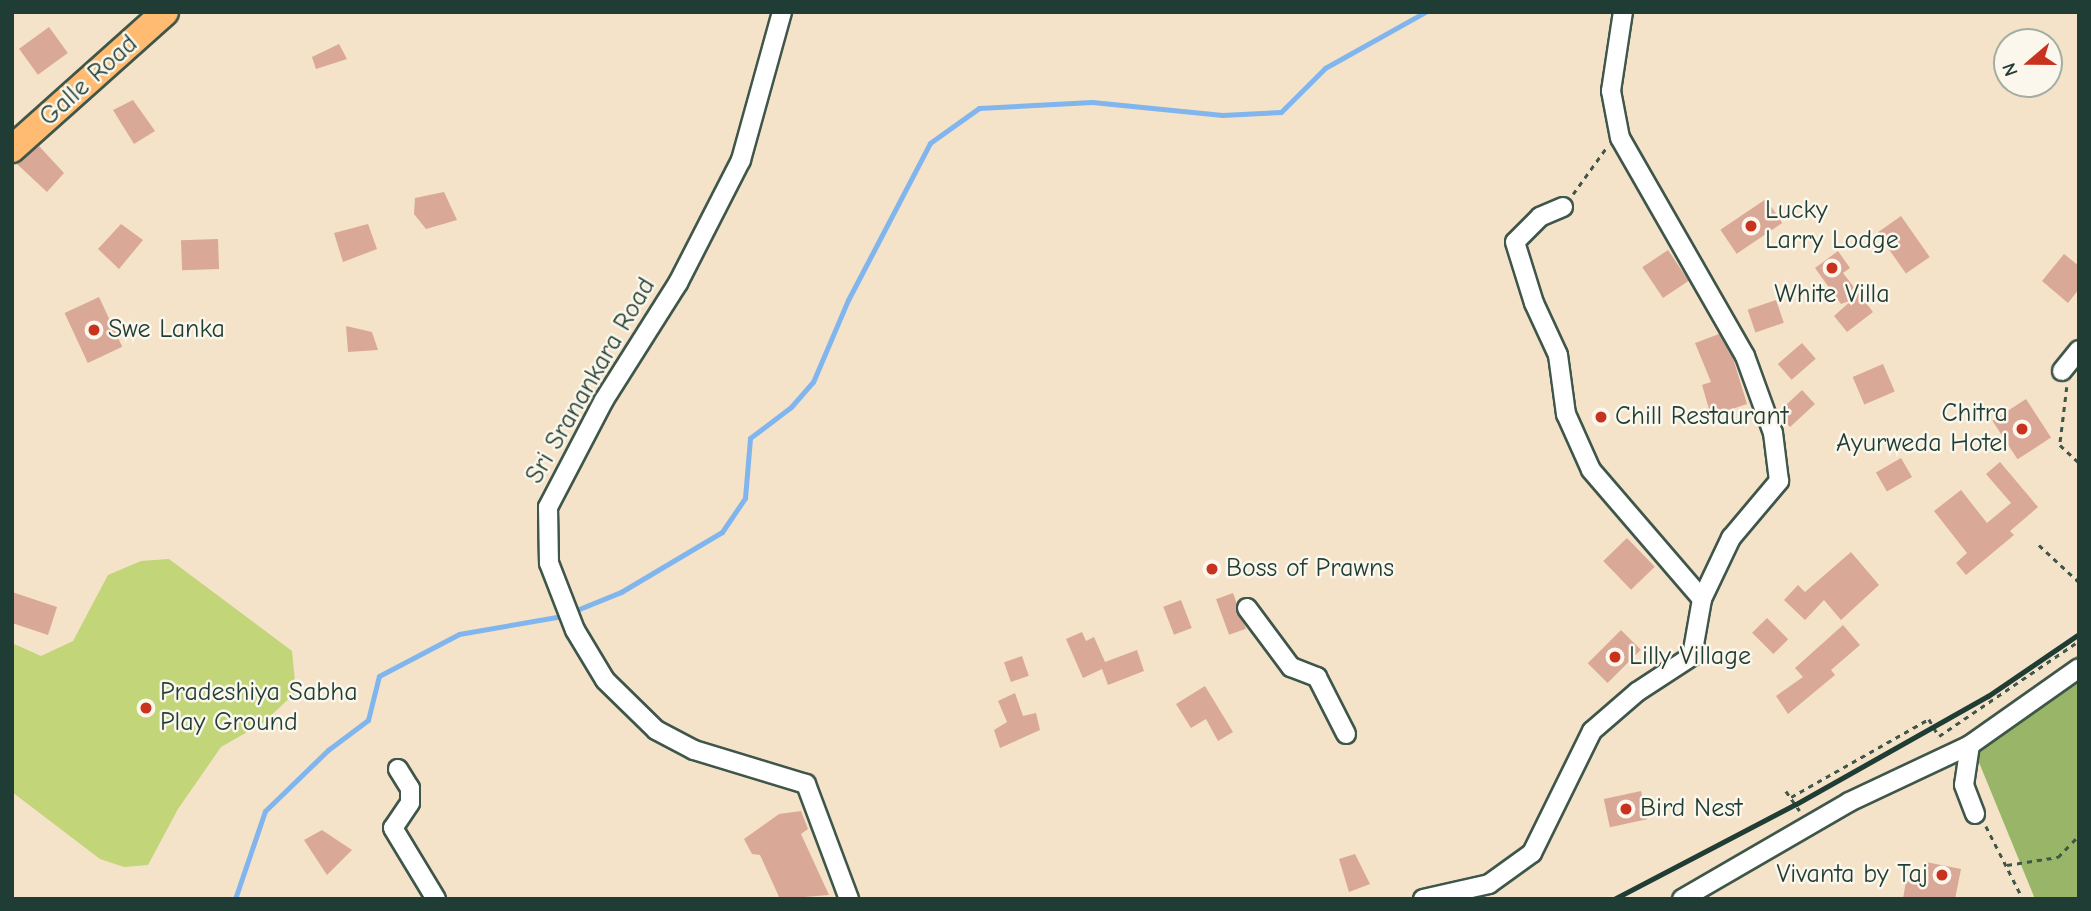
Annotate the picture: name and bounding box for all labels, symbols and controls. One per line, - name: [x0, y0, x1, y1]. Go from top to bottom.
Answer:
- north arrow: [1993, 28, 2063, 98]
- street label: Galle Road: [34, 29, 144, 133]
- text: N: [1998, 60, 2023, 79]
- place label: Lucky Larry Lodge: [1765, 195, 1899, 256]
- marker: Lucky Larry Lodge: [1743, 218, 1759, 234]
- marker: White Villa: [1824, 260, 1840, 276]
- street label: Sri Sranankara Road: [519, 273, 663, 489]
- place label: White Villa: [1774, 279, 1890, 311]
- place label: Swe Lanka: [108, 314, 225, 346]
- marker: Swe Lanka: [86, 322, 102, 338]
- place label: Chitra Ayurweda Hotel: [1836, 398, 2008, 460]
- place label: Chill Restaurant: [1615, 401, 1788, 433]
- marker: Chill Restaurant: [1593, 409, 1609, 425]
- marker: Chitra Ayurweda Hotel: [2014, 421, 2030, 437]
- place label: Boss of Prawns: [1226, 553, 1394, 585]
- marker: Boss of Prawns: [1204, 561, 1220, 577]
- place label: Lilly Village: [1629, 641, 1751, 673]
- marker: Lilly Village: [1607, 649, 1623, 665]
- place label: Pradeshiya Sabha Play Ground: [160, 677, 358, 738]
- marker: Pradeshiya Sabha Play Ground: [138, 700, 154, 716]
- place label: Bird Nest: [1640, 793, 1742, 825]
- marker: Bird Nest: [1618, 801, 1634, 817]
- place label: Vivanta by Taj: [1776, 859, 1928, 891]
- marker: Vivanta by Taj: [1934, 867, 1950, 883]

